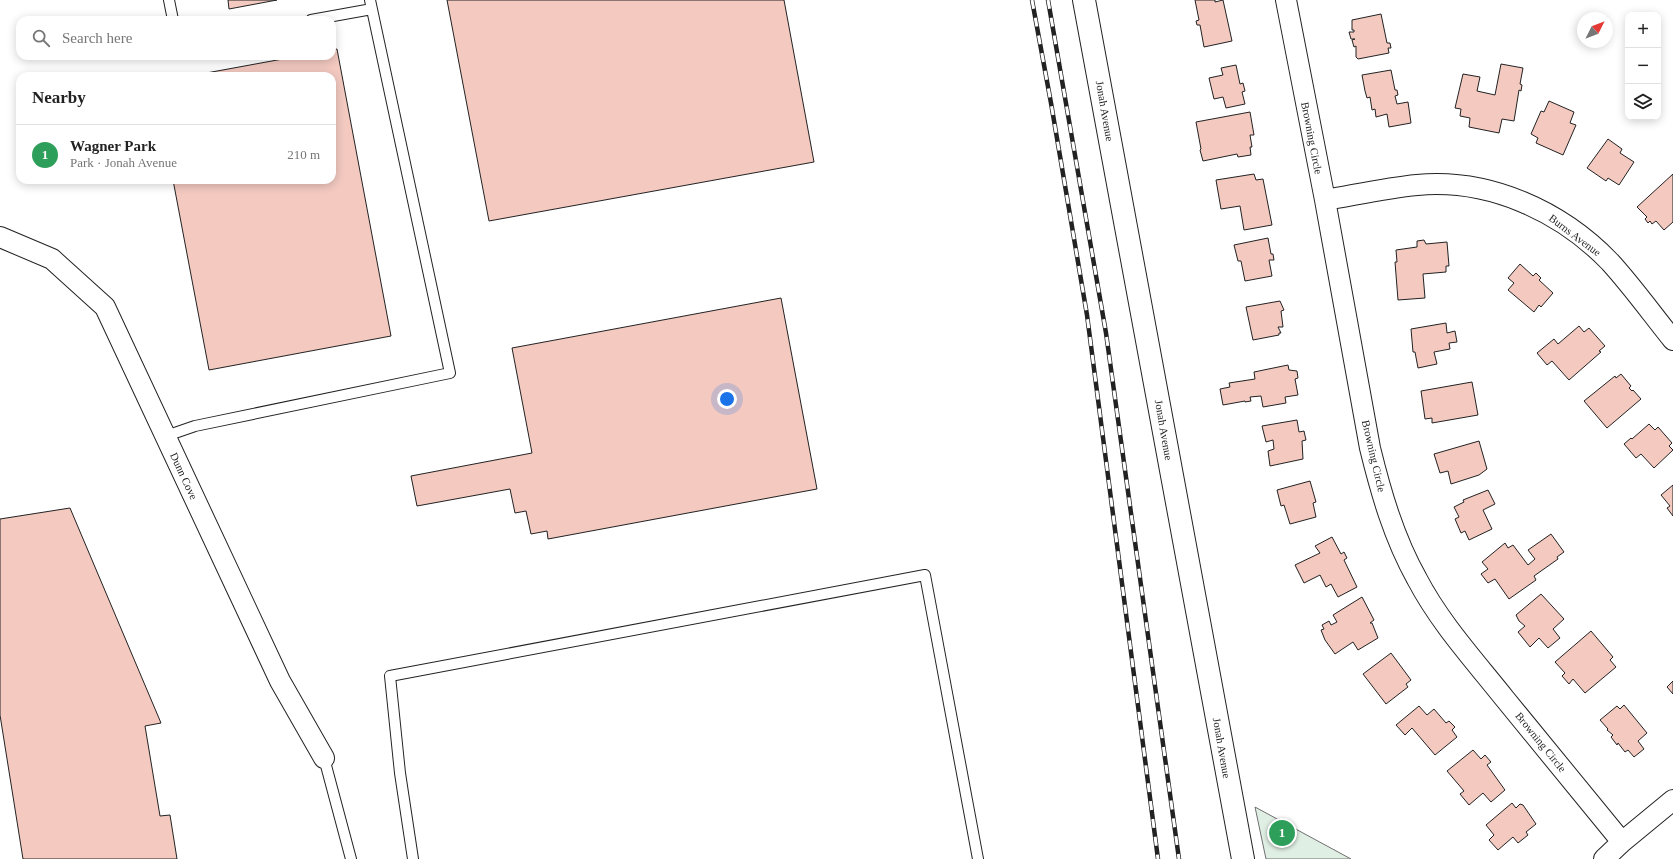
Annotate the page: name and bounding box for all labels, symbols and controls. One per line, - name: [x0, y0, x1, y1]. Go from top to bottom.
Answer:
- north arrow: [1577, 12, 1613, 48]
- map controls: [1625, 12, 1661, 120]
- button: +: [1625, 12, 1661, 48]
- search box: [16, 16, 336, 60]
- icon: search: [30, 27, 52, 49]
- text: Search here: [62, 30, 132, 46]
- button: −: [1625, 48, 1661, 84]
- street label: Jonah Avenue: [1094, 80, 1116, 142]
- button: layers: [1625, 84, 1661, 120]
- text: Nearby: [32, 88, 86, 107]
- street label: Browning Circle: [1299, 101, 1325, 175]
- text: Wagner Park: [70, 138, 156, 154]
- text: 1: [42, 147, 48, 162]
- text: 210 m: [287, 147, 320, 162]
- text: Park · Jonah Avenue: [70, 155, 177, 170]
- street label: Burns Avenue: [1547, 212, 1603, 258]
- your location: [717, 389, 737, 409]
- street label: Jonah Avenue: [1153, 399, 1175, 461]
- street label: Browning Circle: [1360, 419, 1388, 493]
- street label: Dunn Cove: [168, 451, 200, 501]
- street label: Browning Circle: [1513, 710, 1569, 774]
- street label: Jonah Avenue: [1211, 717, 1233, 779]
- pin: 1: [1269, 818, 1295, 848]

